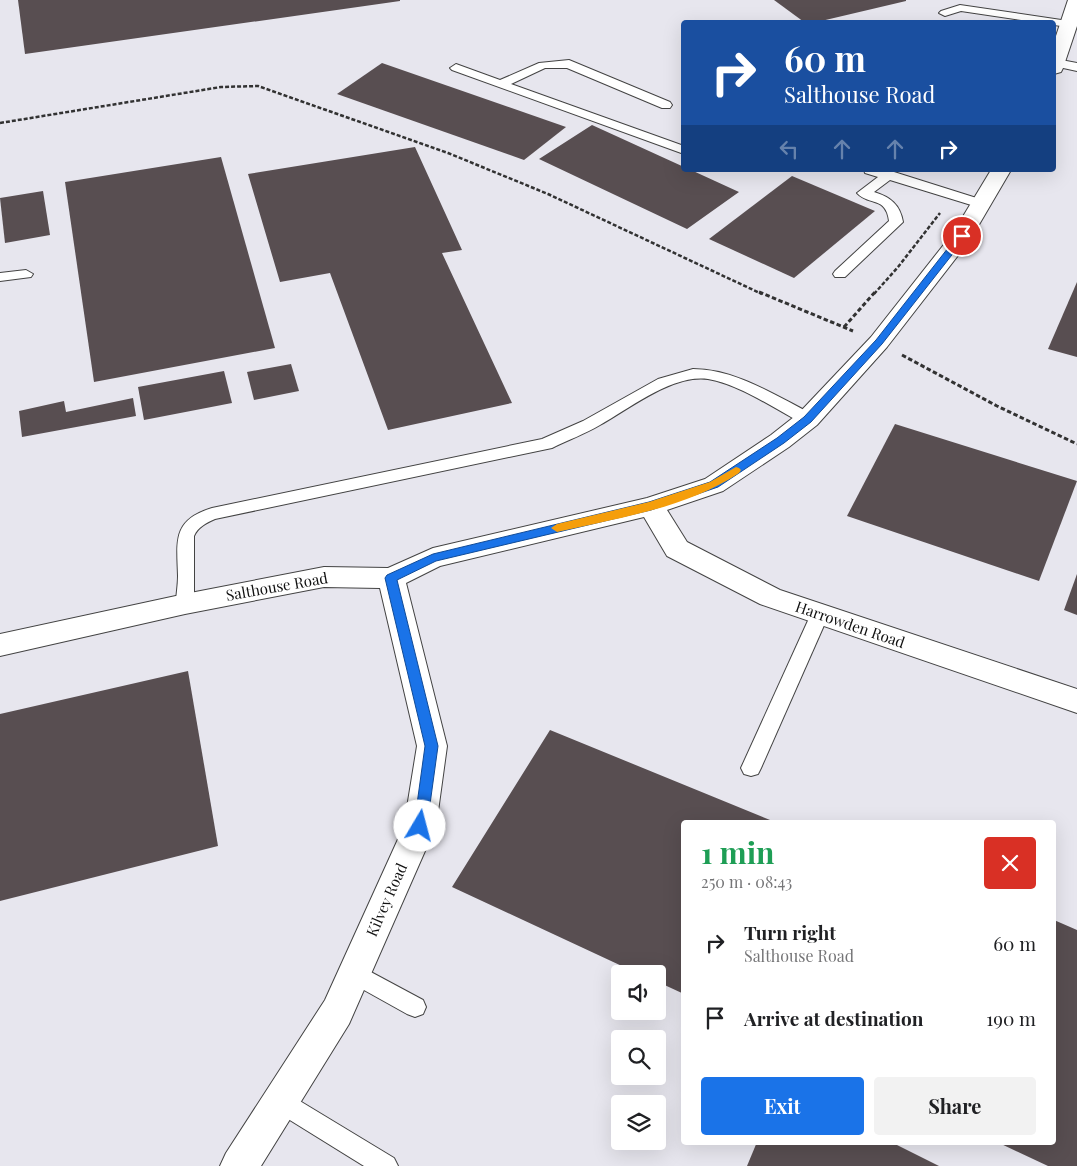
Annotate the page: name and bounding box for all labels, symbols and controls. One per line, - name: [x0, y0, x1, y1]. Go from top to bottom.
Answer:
- text: 60 m: [784, 34, 866, 81]
- icon: right: [701, 40, 766, 105]
- text: Salthouse Road: [784, 79, 935, 109]
- icon: left: [775, 135, 803, 163]
- icon: ahead: [828, 135, 856, 163]
- icon: ahead: [881, 135, 909, 163]
- icon: right: [934, 135, 962, 163]
- pin: [941, 215, 983, 257]
- icon: arrive: [948, 222, 976, 250]
- street label: Salthouse Road: [224, 567, 330, 605]
- street label: Harrowden Road: [793, 596, 908, 652]
- position arrow: [393, 799, 445, 851]
- text: 1 min: [701, 832, 775, 872]
- button: close: [984, 837, 1036, 889]
- street label: Kilvey Road: [361, 860, 411, 939]
- text: 250 m · 08:43: [701, 871, 792, 892]
- text: Turn right: [744, 919, 836, 945]
- icon: right: [701, 929, 729, 957]
- text: 60 m: [993, 930, 1036, 956]
- text: Salthouse Road: [744, 945, 854, 966]
- map controls: [611, 965, 666, 1150]
- button: sound: [611, 965, 666, 1020]
- icon: arrive: [701, 1004, 729, 1032]
- text: Arrive at destination: [744, 1005, 924, 1031]
- text: 190 m: [986, 1005, 1036, 1031]
- button: search: [611, 1030, 666, 1085]
- button: Exit: [701, 1077, 864, 1135]
- button: Share: [874, 1077, 1036, 1135]
- button: layers: [611, 1095, 666, 1150]

